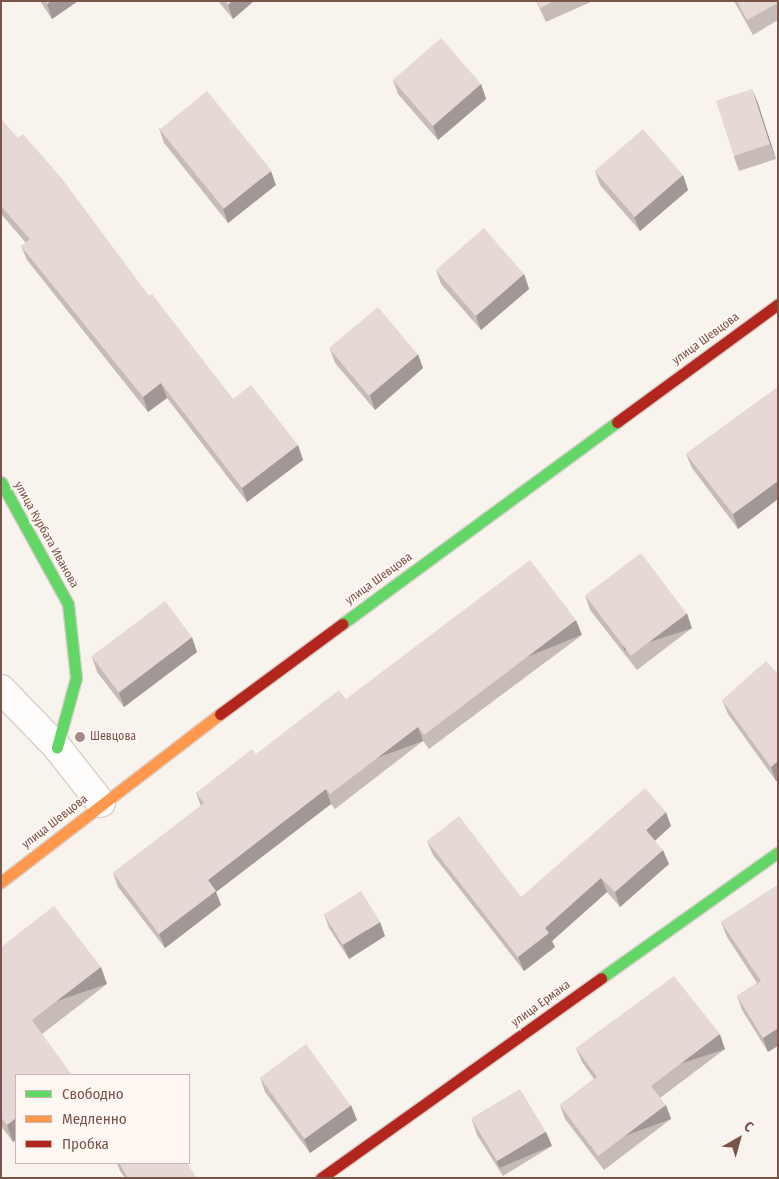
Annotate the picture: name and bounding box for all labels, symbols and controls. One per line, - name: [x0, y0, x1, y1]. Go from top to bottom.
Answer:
- street label: улица Шевцова: [670, 310, 742, 368]
- street label: улица Курбата Иванова: [11, 479, 81, 591]
- street label: улица Шевцова: [343, 550, 415, 608]
- place label: Шевцова: [90, 730, 136, 744]
- marker: Шевцова: [74, 731, 86, 743]
- street label: улица Шевцова: [19, 792, 91, 852]
- street label: улица Ермака: [509, 978, 573, 1030]
- legend: [15, 1074, 190, 1164]
- text: Свободно: [62, 1085, 124, 1103]
- text: Медленно: [62, 1110, 127, 1128]
- north arrow: [714, 1114, 764, 1164]
- text: С: [740, 1118, 757, 1136]
- text: Пробка: [62, 1135, 109, 1153]

